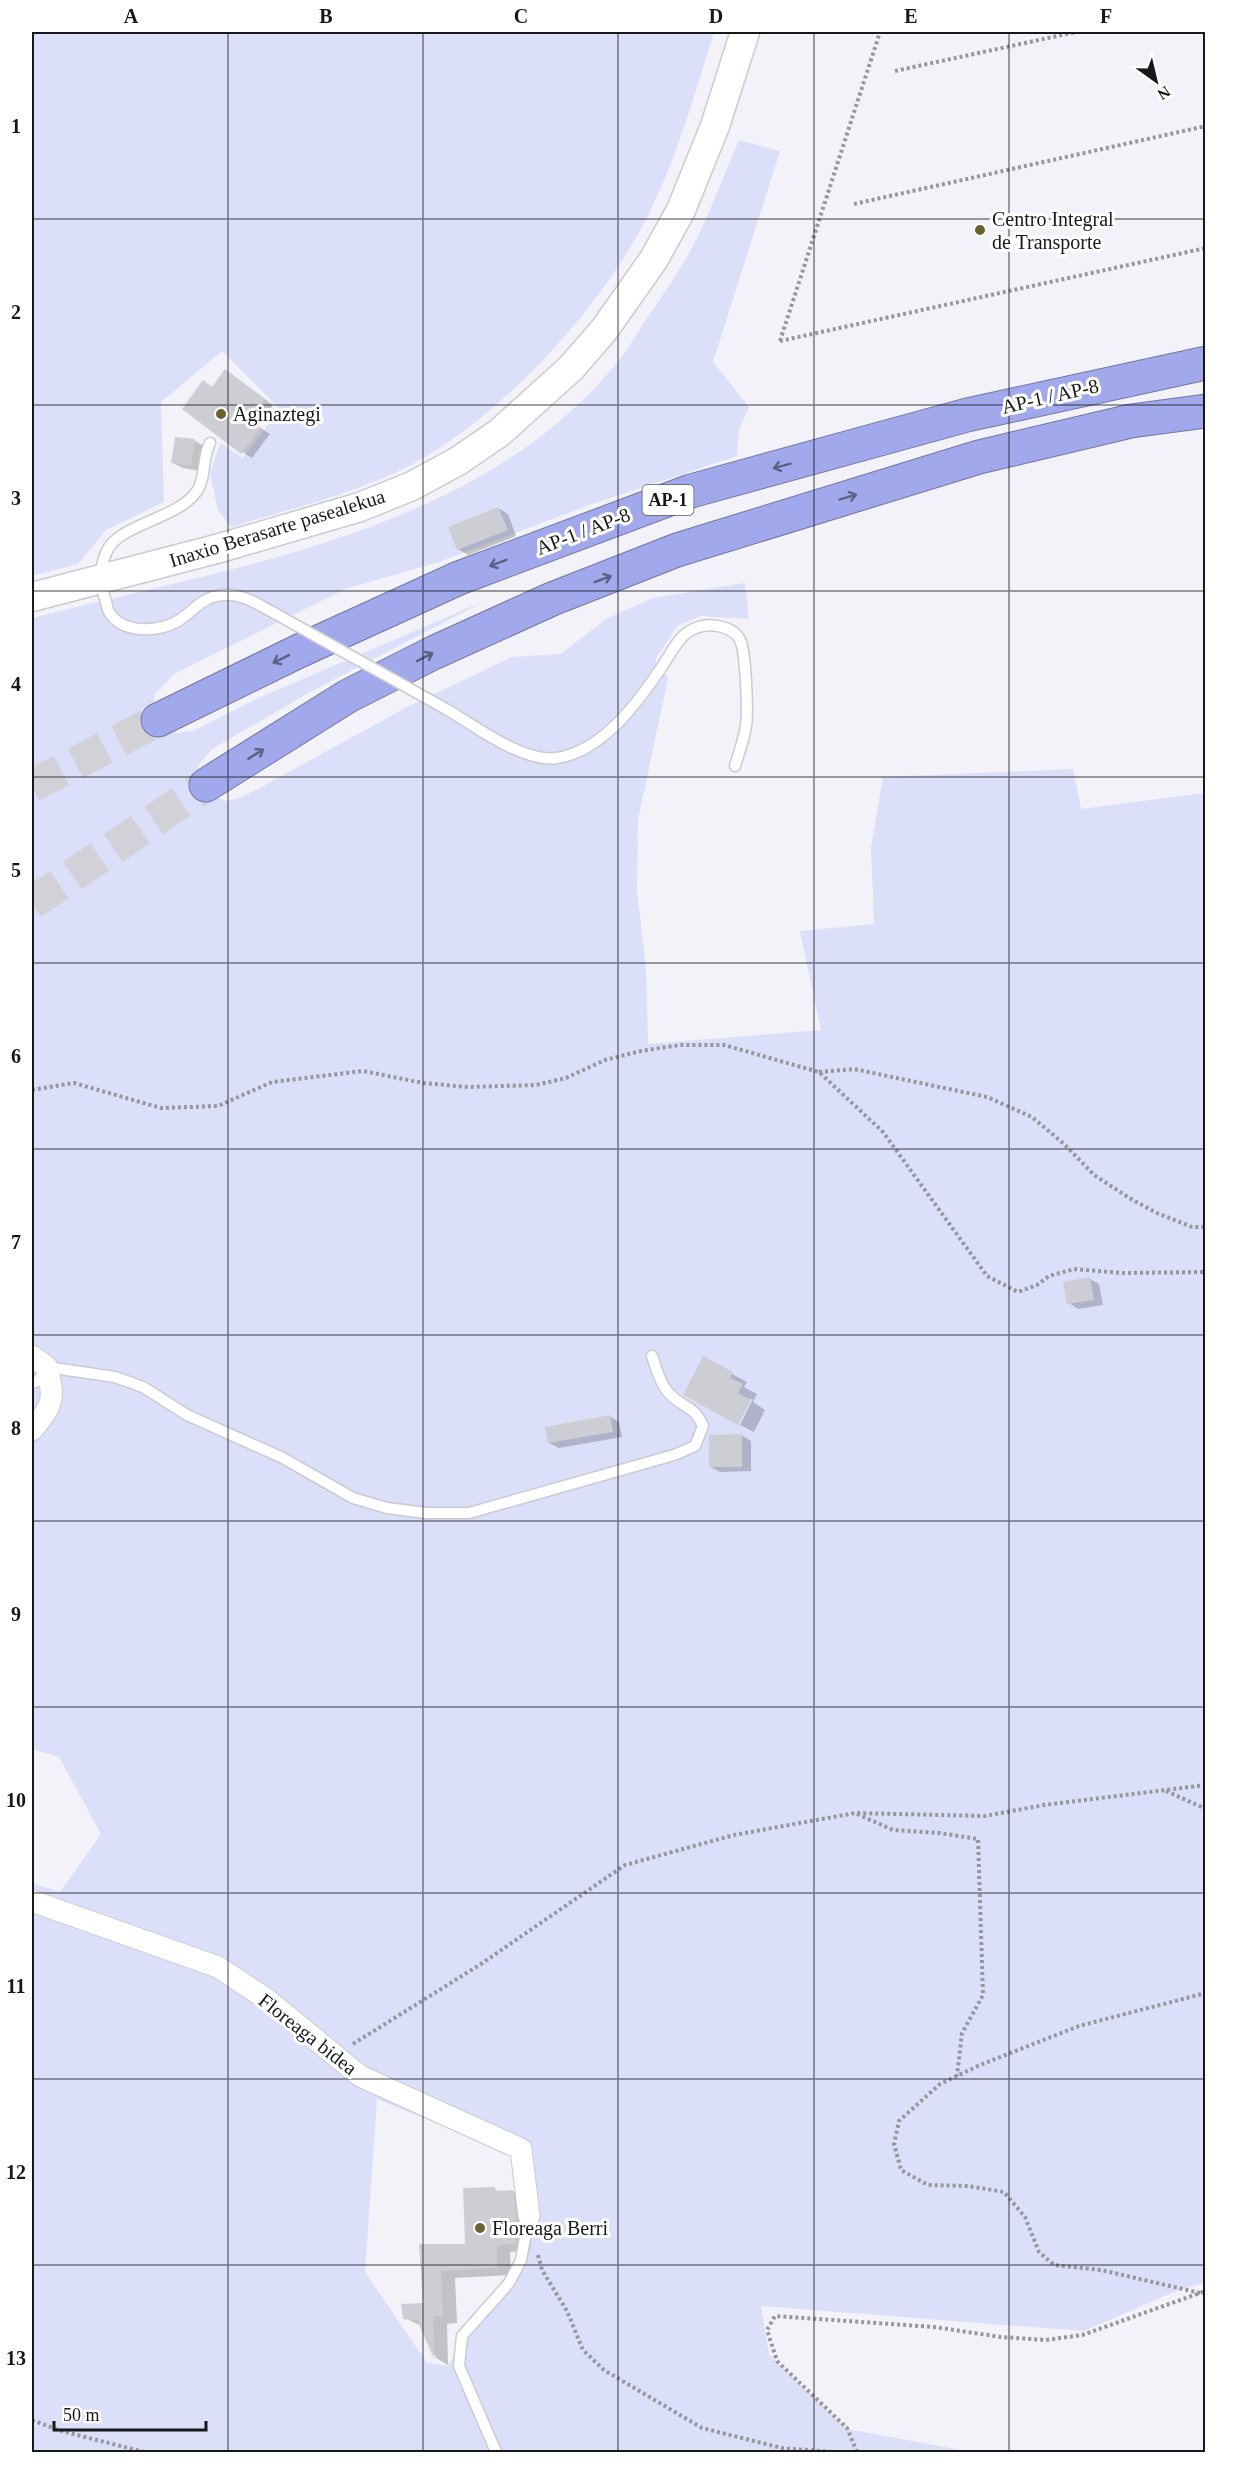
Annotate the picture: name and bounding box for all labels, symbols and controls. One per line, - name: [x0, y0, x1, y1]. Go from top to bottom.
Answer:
- text: A: [124, 5, 139, 27]
- text: B: [319, 5, 333, 27]
- text: C: [514, 5, 528, 27]
- text: D: [709, 5, 723, 27]
- text: E: [904, 5, 918, 27]
- text: F: [1100, 5, 1112, 27]
- north arrow: [1126, 51, 1186, 111]
- text: N: [1154, 83, 1174, 104]
- text: 1: [11, 115, 21, 137]
- place label: Centro Integral de Transporte: [992, 208, 1114, 254]
- marker: Centro Integral de Transporte: [973, 223, 987, 237]
- text: 2: [11, 301, 21, 323]
- street label: AP-1 / AP-8: [999, 374, 1101, 418]
- place label: Aginaztegi: [233, 403, 321, 426]
- marker: Aginaztegi: [214, 407, 228, 421]
- one-way arrow: [772, 461, 791, 473]
- street label: Inaxio Berasarte pasealekua: [167, 485, 388, 572]
- road number: AP-1: [642, 485, 694, 515]
- text: 3: [11, 487, 21, 509]
- one-way arrow: [838, 491, 857, 502]
- street label: AP-1 / AP-8: [533, 503, 633, 559]
- one-way arrow: [489, 559, 508, 570]
- one-way arrow: [593, 573, 612, 584]
- one-way arrow: [415, 651, 433, 663]
- one-way arrow: [273, 654, 291, 666]
- text: 4: [11, 673, 21, 695]
- one-way arrow: [247, 748, 264, 761]
- text: 5: [11, 859, 21, 881]
- text: 6: [11, 1045, 21, 1067]
- text: 7: [11, 1231, 21, 1253]
- text: 8: [11, 1417, 21, 1439]
- text: 9: [11, 1603, 21, 1625]
- text: 10: [6, 1789, 26, 1811]
- text: 11: [7, 1975, 25, 1997]
- street label: Floreaga bidea: [254, 1989, 361, 2080]
- text: 12: [6, 2161, 26, 2183]
- place label: Floreaga Berri: [492, 2217, 609, 2240]
- marker: Floreaga Berri: [473, 2221, 487, 2235]
- text: 13: [6, 2347, 26, 2369]
- scale bar: [54, 2394, 206, 2432]
- text: 50 m: [63, 2405, 100, 2425]

